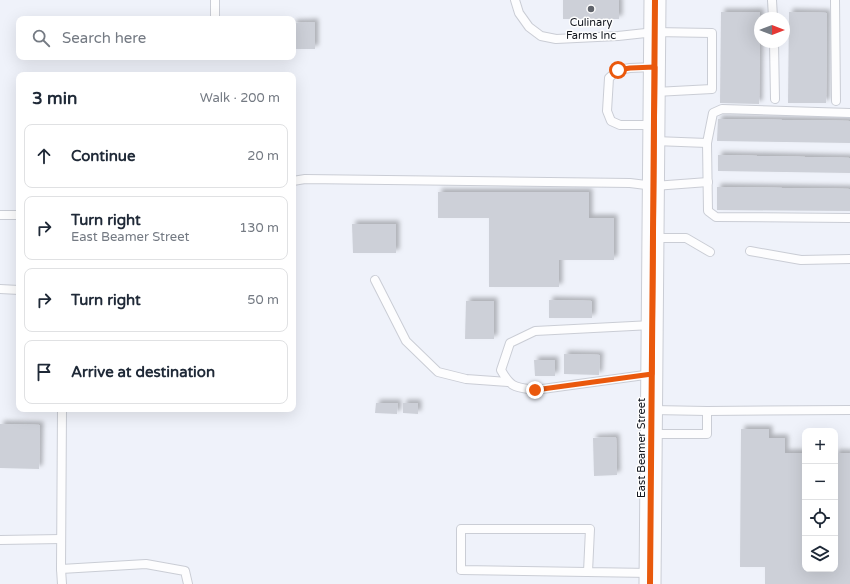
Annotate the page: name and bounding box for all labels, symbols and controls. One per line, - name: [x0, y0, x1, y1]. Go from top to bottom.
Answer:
- marker: Culinary Farms Inc: [586, 4, 596, 14]
- north arrow: [754, 12, 790, 48]
- search box: [16, 16, 296, 60]
- place label: Culinary Farms Inc: [566, 16, 616, 42]
- icon: search: [30, 27, 52, 49]
- text: Search here: [62, 29, 146, 47]
- route start: [609, 61, 627, 79]
- text: 3 min: [32, 88, 77, 109]
- text: Walk · 200 m: [200, 90, 280, 106]
- icon: ahead: [33, 145, 55, 167]
- text: Continue: [71, 147, 135, 165]
- text: 20 m: [247, 148, 279, 164]
- text: Turn right: [71, 211, 141, 229]
- icon: right: [33, 217, 55, 239]
- text: 130 m: [239, 220, 279, 236]
- text: East Beamer Street: [71, 229, 189, 245]
- icon: right: [33, 289, 55, 311]
- text: Turn right: [71, 291, 141, 309]
- text: 50 m: [247, 292, 279, 308]
- icon: arrive: [33, 361, 55, 383]
- text: Arrive at destination: [71, 363, 215, 381]
- route end: [526, 381, 544, 399]
- street label: East Beamer Street: [635, 398, 648, 498]
- map controls: [802, 428, 838, 572]
- button: +: [802, 428, 838, 464]
- button: −: [802, 464, 838, 500]
- button: locate: [802, 500, 838, 536]
- button: layers: [802, 536, 838, 572]

